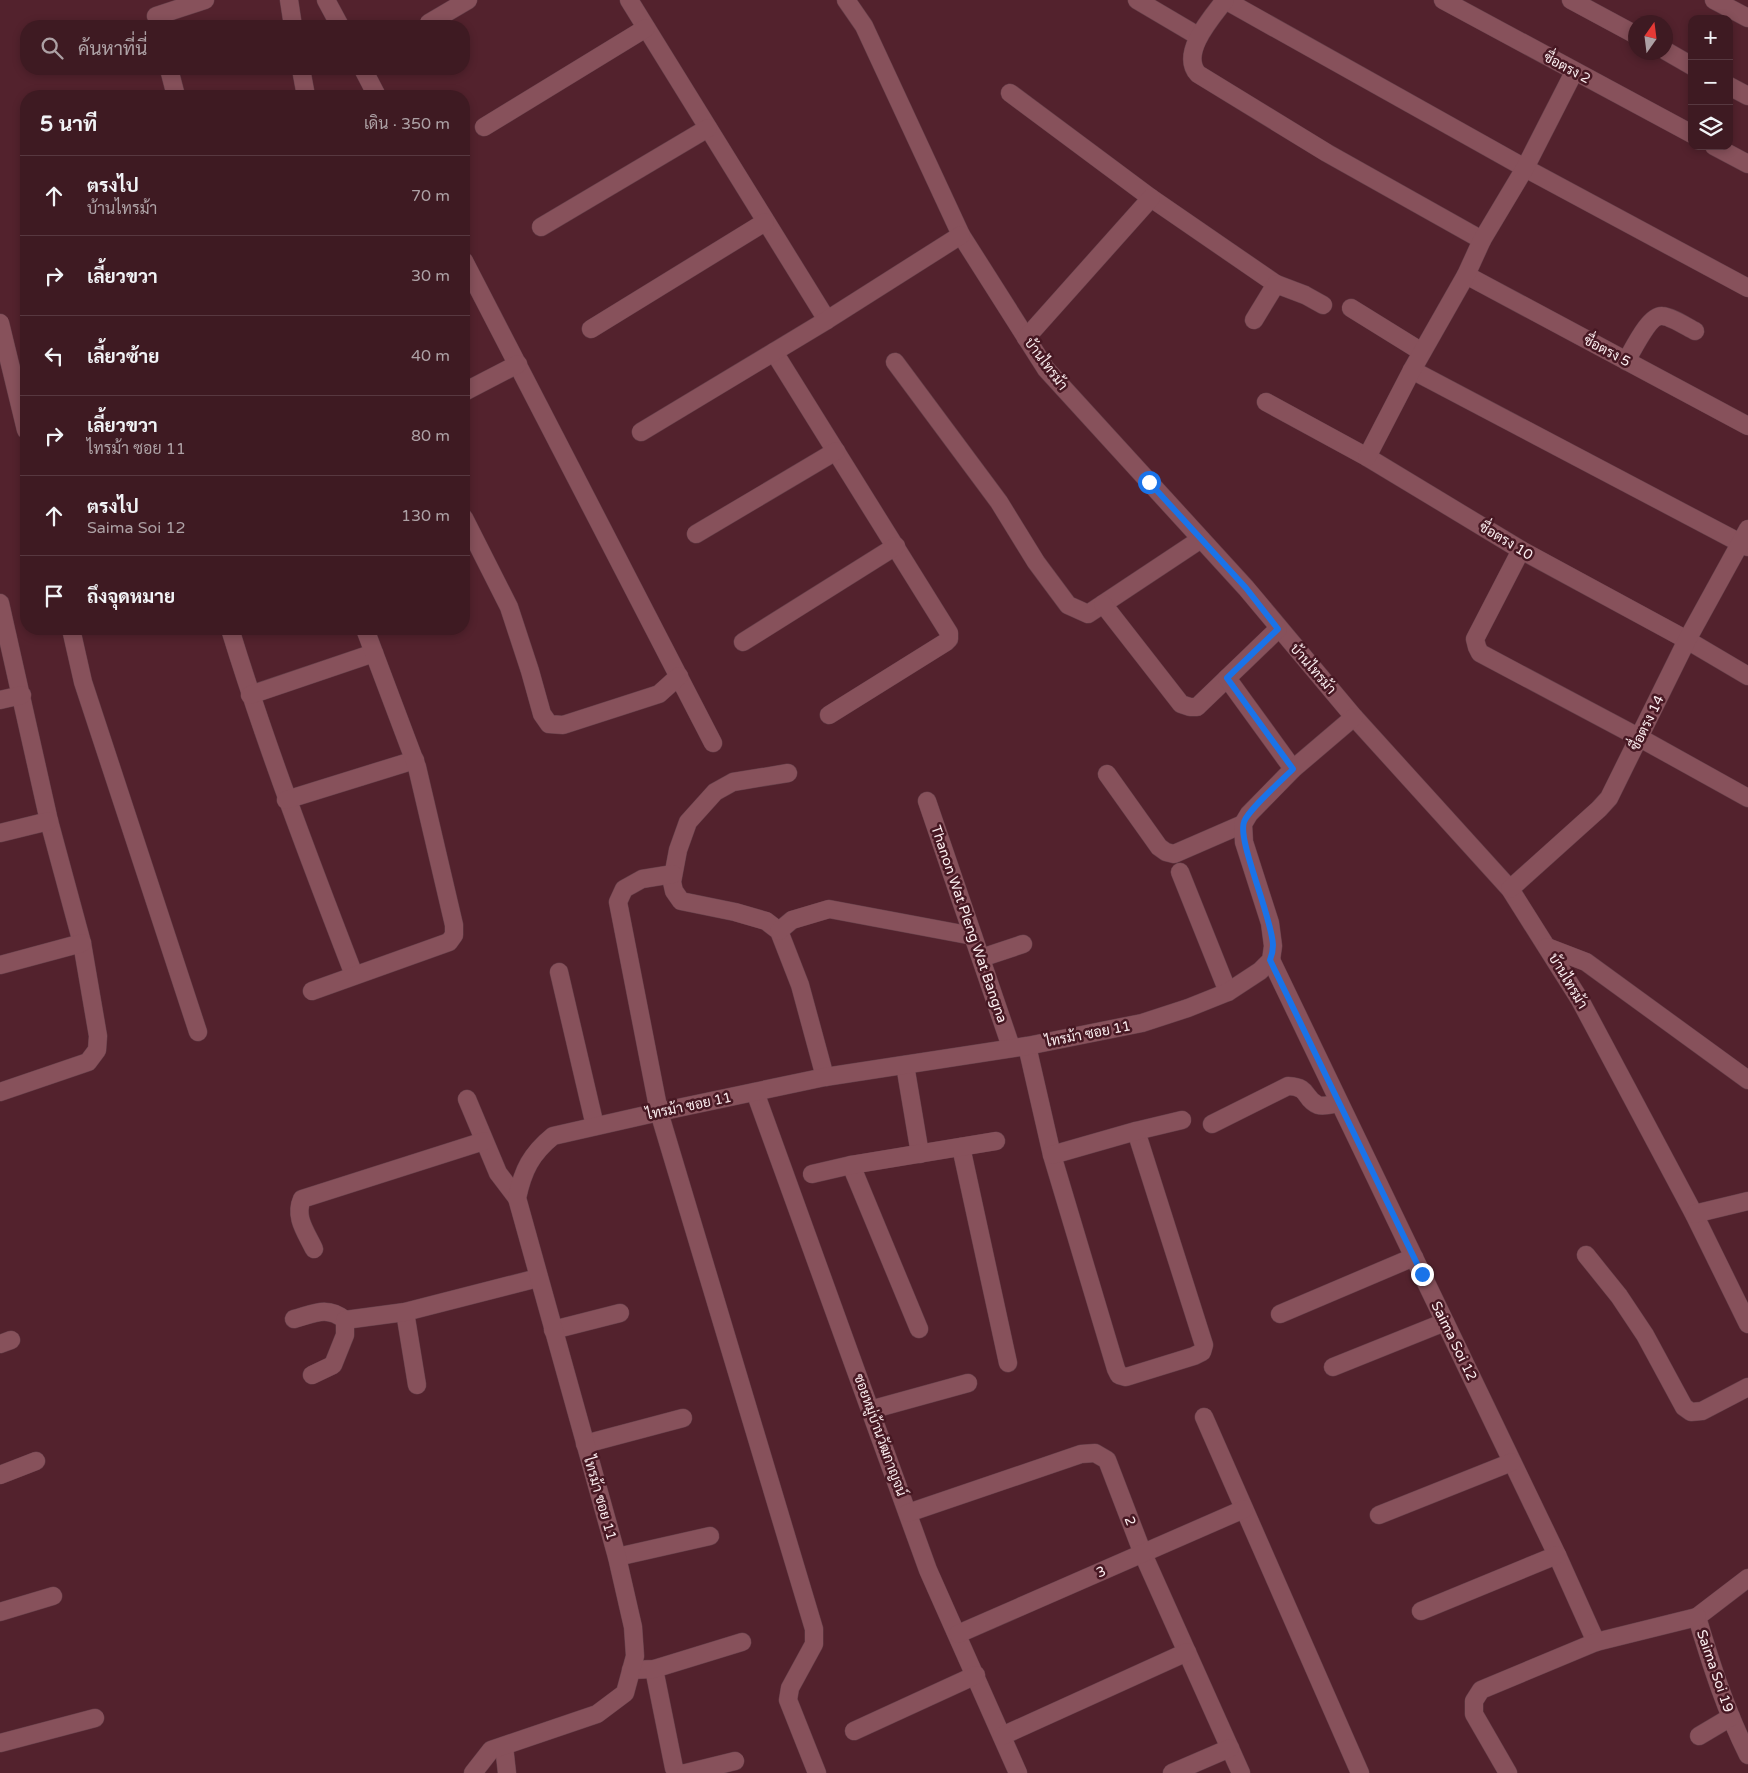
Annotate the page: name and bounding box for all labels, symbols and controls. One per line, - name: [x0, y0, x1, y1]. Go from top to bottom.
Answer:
- north arrow: [1628, 15, 1673, 60]
- map controls: [1688, 15, 1733, 150]
- button: +: [1688, 15, 1733, 60]
- search box: [20, 20, 470, 75]
- icon: search: [38, 34, 66, 62]
- text: ค้นหาที่นี่: [78, 38, 147, 60]
- street label: ซื่อตรง 2: [1541, 45, 1595, 87]
- button: −: [1688, 60, 1733, 105]
- button: layers: [1688, 105, 1733, 150]
- text: 5 นาที: [40, 112, 97, 137]
- text: เดิน · 350 m: [364, 114, 450, 134]
- text: ตรงไป: [87, 175, 139, 197]
- icon: ahead: [40, 182, 68, 210]
- text: 70 m: [411, 186, 450, 206]
- text: บ้านไทรม้า: [87, 199, 157, 219]
- icon: right: [40, 262, 68, 290]
- text: เลี้ยวขวา: [87, 266, 158, 288]
- text: 30 m: [411, 266, 450, 286]
- street label: ซื่อตรง 5: [1581, 328, 1635, 370]
- street label: บ้านไทรม้า: [1021, 334, 1072, 394]
- icon: left: [40, 342, 68, 370]
- text: เลี้ยวซ้าย: [87, 346, 159, 368]
- text: 40 m: [411, 346, 450, 366]
- text: เลี้ยวขวา: [87, 415, 158, 437]
- icon: right: [40, 422, 68, 450]
- text: 80 m: [411, 426, 450, 446]
- text: ไทรม้า ซอย 11: [87, 439, 186, 459]
- route start: [1138, 471, 1161, 494]
- text: ตรงไป: [87, 496, 139, 518]
- icon: ahead: [40, 502, 68, 530]
- text: 130 m: [401, 506, 450, 526]
- street label: ซื่อตรง 10: [1476, 515, 1538, 564]
- text: Saima Soi 12: [87, 518, 186, 538]
- icon: arrive: [40, 582, 68, 610]
- text: ถึงจุดหมาย: [87, 586, 175, 608]
- street label: บ้านไทรม้า: [1286, 640, 1340, 698]
- street label: ซื่อตรง 14: [1623, 691, 1668, 754]
- street label: Thanon Wat Pleng Wat Bangna: [927, 823, 1011, 1025]
- street label: บ้านไทรม้า: [1545, 950, 1592, 1012]
- street label: ไทรม้า ซอย 11: [1043, 1016, 1132, 1051]
- street label: ไทรม้า ซอย 11: [644, 1088, 733, 1124]
- route end: [1411, 1263, 1434, 1286]
- street label: Saima Soi 12: [1427, 1299, 1481, 1383]
- street label: ซอยหมู่บ้านวัฒกาญจน์: [849, 1371, 911, 1499]
- street label: ไทรม้า ซอย 11: [580, 1453, 621, 1542]
- street label: 2: [1120, 1514, 1140, 1528]
- street label: 3: [1094, 1562, 1108, 1582]
- street label: Saima Soi 19: [1693, 1627, 1737, 1715]

